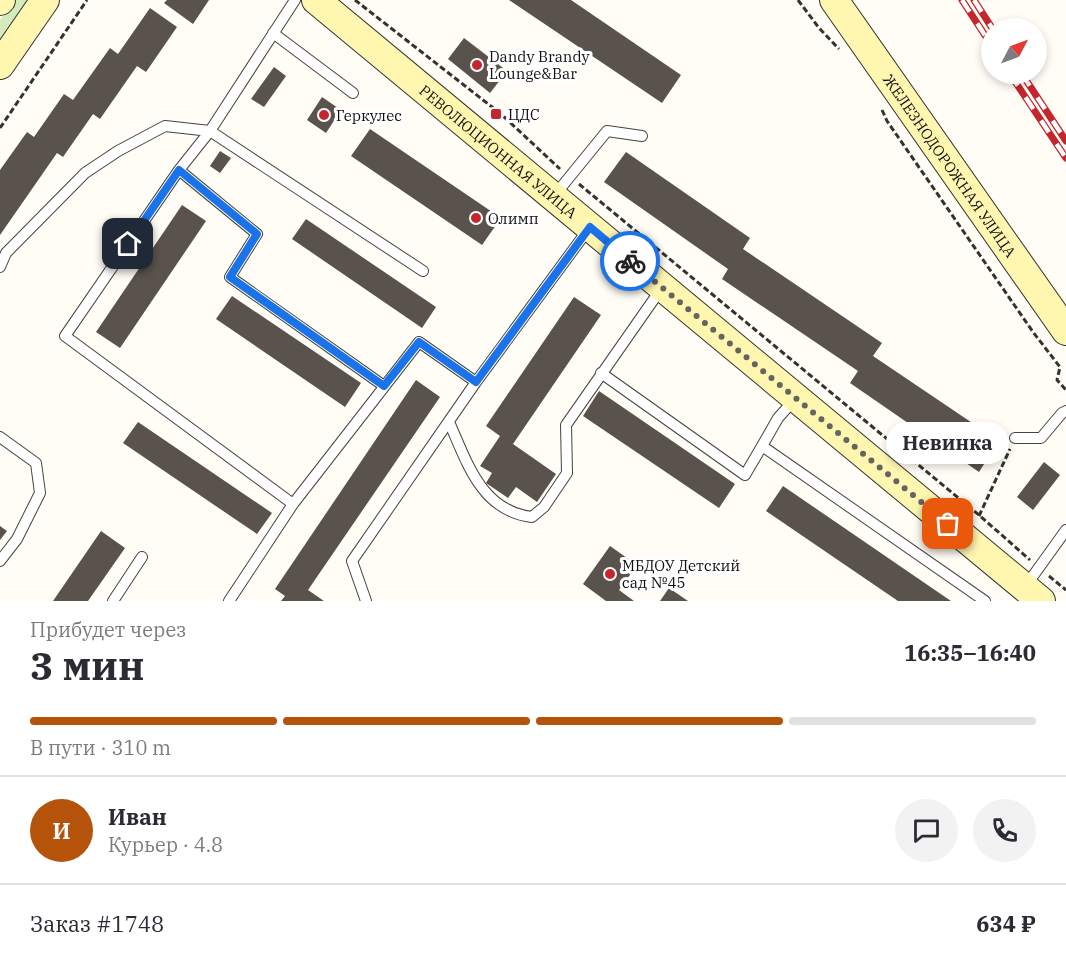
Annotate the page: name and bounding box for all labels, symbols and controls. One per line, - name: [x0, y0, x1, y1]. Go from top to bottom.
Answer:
- north arrow: [981, 18, 1047, 84]
- map controls: [981, 18, 1047, 84]
- place label: Dandy Brandy Lounge&Bar: [489, 47, 590, 83]
- marker: Dandy Brandy Lounge&Bar: [470, 58, 484, 72]
- street label: ЖЕЛЕЗНОДОРОЖНАЯ УЛИЦА: [879, 70, 1021, 261]
- street label: РЕВОЛЮЦИОННАЯ УЛИЦА: [416, 80, 582, 223]
- place label: ЦДС: [508, 105, 540, 124]
- place label: Геркулес: [336, 106, 402, 125]
- marker: ЦДС: [489, 107, 503, 121]
- marker: Геркулес: [317, 108, 331, 122]
- place label: Олимп: [488, 209, 539, 228]
- marker: Олимп: [469, 211, 483, 225]
- pin: [102, 218, 153, 269]
- icon: home: [111, 227, 144, 260]
- courier: [600, 231, 660, 291]
- icon: bike: [614, 245, 647, 278]
- callout: Невинка: [886, 422, 1010, 464]
- text: Невинка: [902, 429, 993, 456]
- pin: [922, 498, 973, 549]
- icon: bag: [931, 507, 964, 540]
- place label: МБДОУ Детский сад №45: [622, 556, 740, 592]
- marker: МБДОУ Детский сад №45: [603, 567, 617, 581]
- text: Прибудет через: [30, 616, 186, 643]
- text: 16:35–16:40: [904, 638, 1036, 667]
- text: 3 мин: [30, 640, 144, 691]
- text: В пути · 310 m: [30, 734, 171, 761]
- button: chat: [895, 799, 958, 862]
- button: phone: [973, 799, 1036, 862]
- text: Иван: [108, 802, 167, 831]
- text: И: [53, 816, 70, 845]
- text: Курьер · 4.8: [108, 831, 223, 858]
- text: Заказ #1748: [30, 909, 164, 938]
- text: 634 ₽: [976, 909, 1036, 938]

